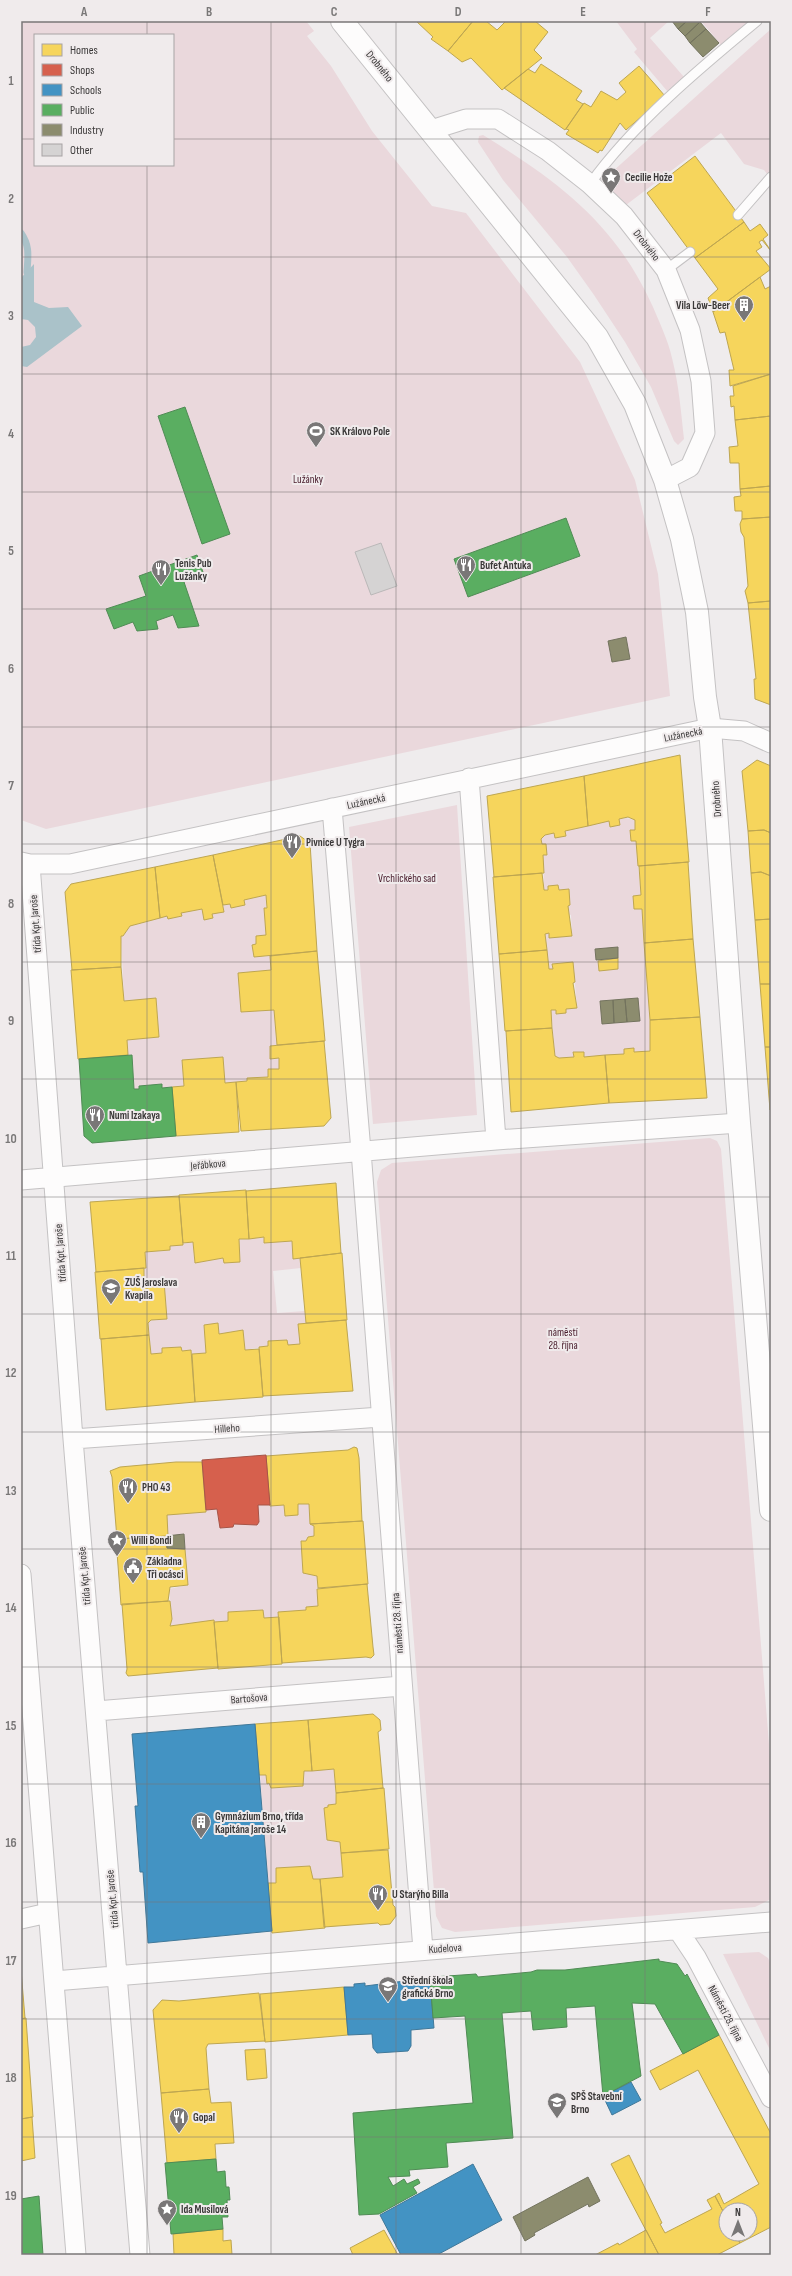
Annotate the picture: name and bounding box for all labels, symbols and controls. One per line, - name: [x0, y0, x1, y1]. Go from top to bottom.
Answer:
- text: A: [80, 4, 88, 20]
- text: B: [206, 4, 212, 20]
- text: C: [331, 4, 338, 20]
- text: D: [455, 4, 462, 20]
- text: E: [580, 4, 586, 20]
- text: F: [705, 4, 711, 20]
- legend: [34, 34, 174, 166]
- text: Homes: [70, 43, 98, 58]
- street label: Drobného: [363, 48, 396, 85]
- text: Shops: [70, 63, 95, 78]
- text: 1: [8, 73, 14, 89]
- text: Schools: [70, 83, 102, 98]
- text: Public: [70, 103, 95, 118]
- text: Industry: [70, 123, 104, 138]
- text: Other: [70, 143, 94, 158]
- place icon: Cecilie Hože: [600, 166, 622, 194]
- place label: Cecilie Hože: [625, 171, 673, 184]
- text: 2: [8, 191, 14, 207]
- street label: Drobného: [630, 227, 663, 264]
- building icon: Vila Löw-Beer: [733, 294, 755, 322]
- place label: Vila Löw-Beer: [676, 299, 731, 312]
- text: 3: [8, 308, 14, 324]
- sports icon: SK Královo Pole: [305, 420, 327, 448]
- place label: SK Královo Pole: [330, 425, 390, 438]
- text: 4: [8, 426, 14, 442]
- park label: Lužánky: [293, 473, 324, 486]
- text: 5: [8, 543, 14, 559]
- restaurant icon: Bufet Antuka: [455, 554, 477, 582]
- place label: Tenis Pub Lužánky: [175, 557, 212, 583]
- restaurant icon: Tenis Pub Lužánky: [150, 558, 172, 586]
- place label: Bufet Antuka: [480, 559, 532, 572]
- text: 6: [8, 661, 14, 677]
- street label: Lužánecká: [663, 724, 703, 745]
- text: 7: [8, 778, 14, 794]
- street label: Drobného: [709, 780, 724, 817]
- street label: Lužánecká: [346, 791, 386, 812]
- restaurant icon: Pivnice U Tygra: [281, 831, 303, 859]
- place label: Pivnice U Tygra: [306, 836, 365, 849]
- park label: Vrchlického sad: [378, 872, 436, 885]
- street label: třída Kpt. Jaroše: [27, 894, 44, 954]
- text: 8: [8, 896, 14, 912]
- text: 9: [8, 1013, 14, 1029]
- restaurant icon: Numi Izakaya: [84, 1104, 106, 1132]
- place label: Numi Izakaya: [109, 1109, 161, 1122]
- text: 10: [5, 1131, 17, 1147]
- street label: Jeřábkova: [189, 1156, 226, 1173]
- street label: třída Kpt. Jaroše: [52, 1223, 69, 1283]
- text: 11: [6, 1248, 16, 1264]
- place label: ZUŠ Jaroslava Kvapila: [125, 1275, 178, 1302]
- school or university icon: ZUŠ Jaroslava Kvapila: [100, 1277, 122, 1305]
- park label: náměstí 28. října: [548, 1326, 579, 1352]
- text: 12: [6, 1365, 17, 1381]
- street label: Hilleho: [214, 1421, 241, 1436]
- restaurant icon: PHO 43: [117, 1476, 139, 1504]
- place label: PHO 43: [142, 1481, 170, 1494]
- text: 13: [6, 1483, 17, 1499]
- place icon: Willi Bondi: [106, 1529, 128, 1557]
- place label: Willi Bondi: [131, 1534, 171, 1547]
- street label: třída Kpt. Jaroše: [75, 1546, 94, 1606]
- place label: Základna Tři ocásci: [147, 1555, 183, 1581]
- public building icon: Základna Tři ocásci: [122, 1556, 144, 1584]
- street label: náměstí 28. října: [389, 1592, 406, 1654]
- text: 14: [5, 1600, 17, 1616]
- street label: Bartošova: [230, 1690, 268, 1707]
- text: 15: [6, 1718, 17, 1734]
- place label: Gymnázium Brno, třída Kapitána Jaroše 14: [215, 1810, 304, 1836]
- building icon: Gymnázium Brno, třída Kapitána Jaroše 14: [190, 1811, 212, 1839]
- text: 16: [5, 1835, 17, 1851]
- street label: třída Kpt. Jaroše: [103, 1869, 122, 1929]
- restaurant icon: U Starýho Billa: [367, 1883, 389, 1911]
- place label: U Starýho Billa: [392, 1888, 449, 1901]
- street label: Kudelova: [428, 1941, 462, 1956]
- text: 17: [6, 1953, 17, 1969]
- place label: Střední škola grafická Brno: [402, 1974, 454, 2000]
- school or university icon: Střední škola grafická Brno: [377, 1975, 399, 2003]
- street label: Náměstí 28. října: [705, 1983, 746, 2044]
- text: 18: [5, 2070, 17, 2086]
- place label: SPŠ Stavební Brno: [571, 2089, 623, 2116]
- school or university icon: SPŠ Stavební Brno: [546, 2091, 568, 2119]
- restaurant icon: Gopal: [168, 2106, 190, 2134]
- place label: Gopal: [193, 2111, 215, 2124]
- text: 19: [5, 2188, 17, 2204]
- place icon: Ida Musilová: [156, 2198, 178, 2226]
- north arrow: [718, 2202, 758, 2242]
- place label: Ida Musilová: [181, 2203, 229, 2216]
- text: N: [735, 2206, 741, 2219]

